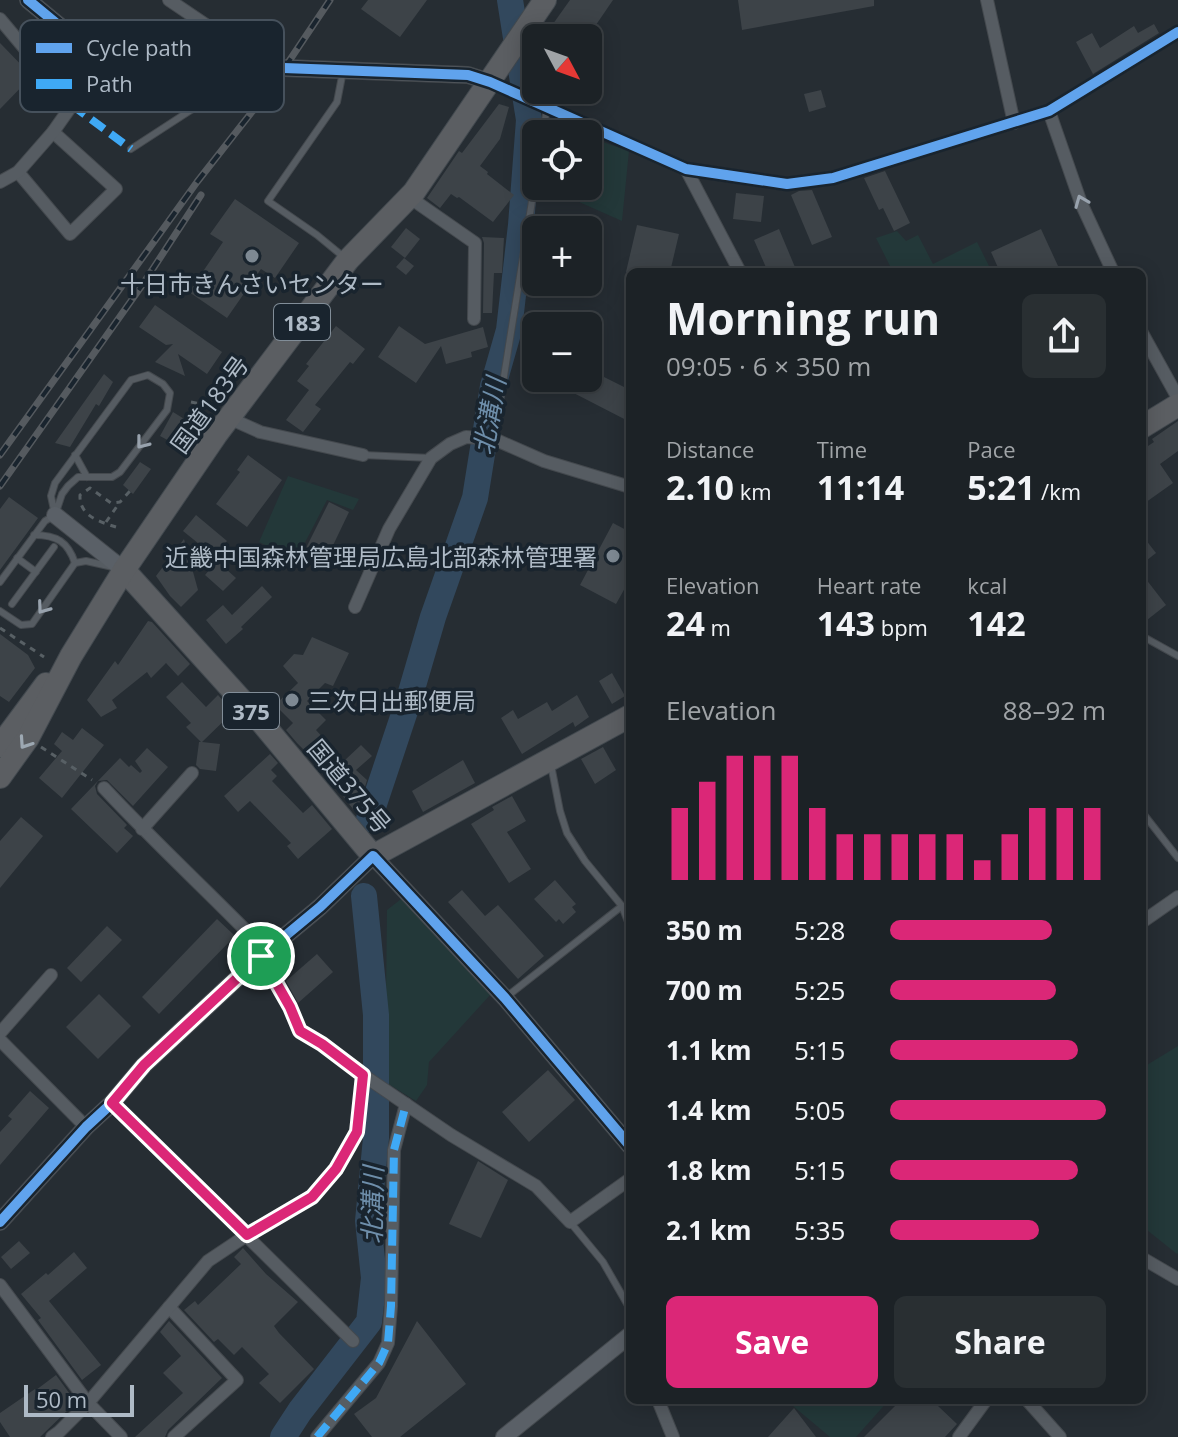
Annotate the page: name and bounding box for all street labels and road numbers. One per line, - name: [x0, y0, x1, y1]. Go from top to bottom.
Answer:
- road number: 183: [274, 304, 330, 340]
- street label: 国道183号: [162, 349, 256, 459]
- road number: 375: [223, 693, 279, 729]
- street label: 国道375号: [301, 732, 399, 840]

